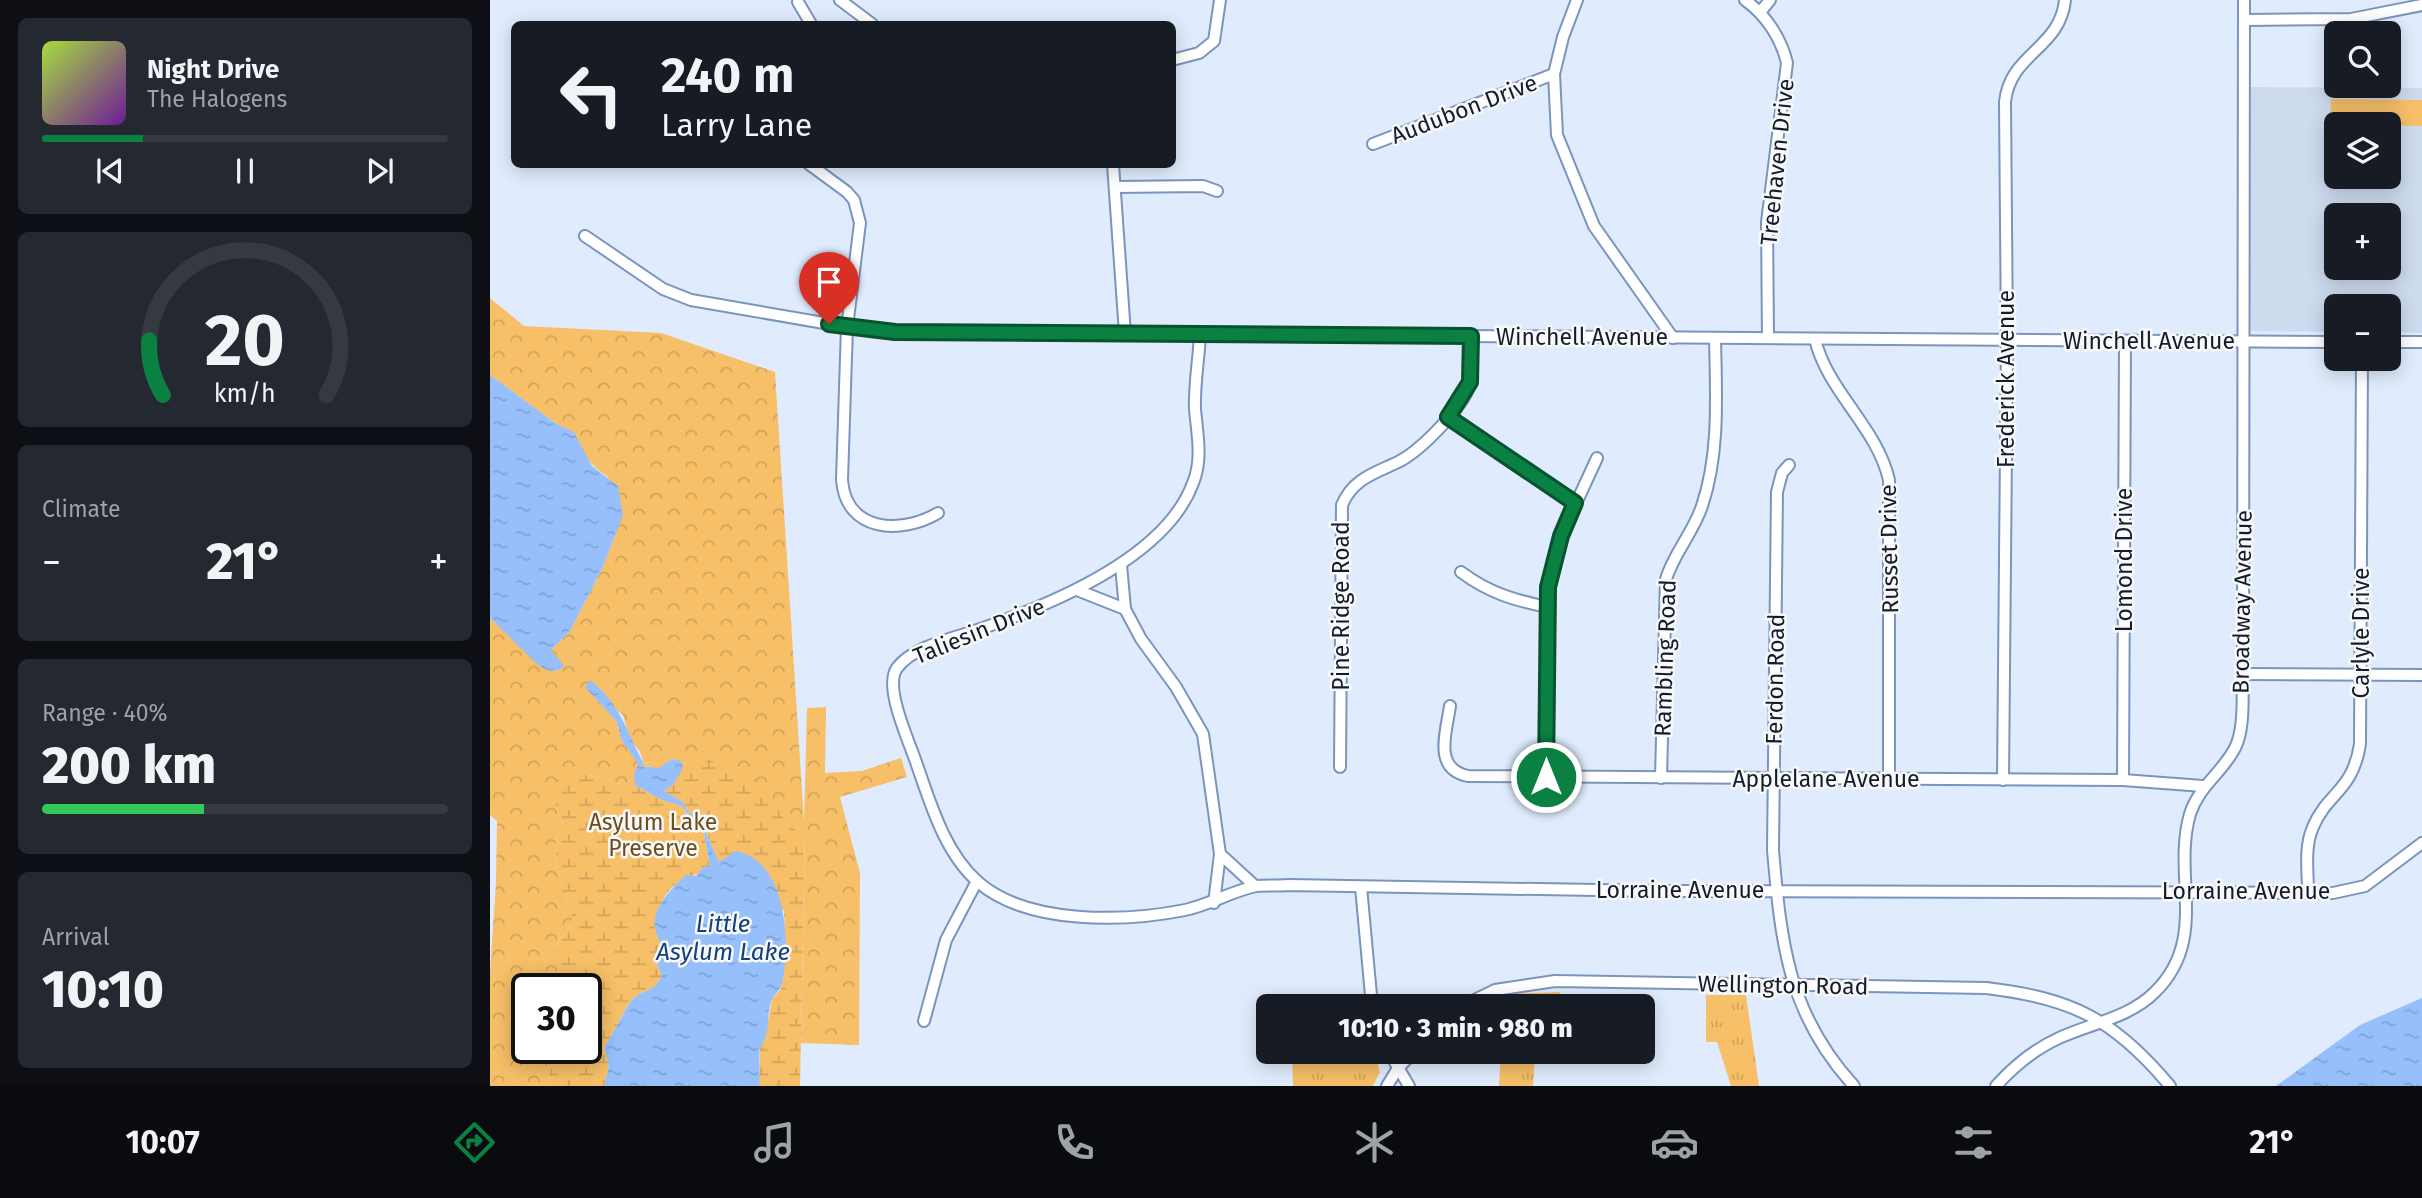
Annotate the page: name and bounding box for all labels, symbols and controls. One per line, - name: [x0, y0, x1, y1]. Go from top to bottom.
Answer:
- map controls: [2324, 21, 2401, 371]
- button: search: [2324, 21, 2401, 98]
- text: 240 m: [661, 46, 794, 105]
- icon: left: [546, 49, 637, 140]
- text: Night Drive: [147, 54, 279, 85]
- street label: Audubon Drive: [1387, 68, 1541, 150]
- street label: Treehaven Drive: [1754, 77, 1800, 247]
- text: The Halogens: [147, 85, 287, 113]
- text: Larry Lane: [661, 106, 812, 144]
- button: layers: [2324, 112, 2401, 189]
- icon: previous: [91, 152, 129, 190]
- icon: pause: [226, 152, 264, 190]
- icon: next: [361, 152, 399, 190]
- button: +: [2324, 203, 2401, 280]
- pin: [799, 252, 859, 324]
- icon: arrive: [810, 263, 848, 301]
- street label: Frederick Avenue: [1992, 290, 2020, 468]
- button: −: [2324, 294, 2401, 371]
- text: 20: [205, 298, 285, 385]
- street label: Winchell Avenue: [1496, 323, 1668, 351]
- street label: Winchell Avenue: [2063, 327, 2235, 355]
- text: km/h: [214, 379, 276, 409]
- street label: Russet Drive: [1874, 484, 1904, 614]
- street label: Lomond Drive: [2110, 488, 2138, 632]
- text: Climate: [42, 495, 121, 523]
- street label: Broadway Avenue: [2226, 510, 2258, 694]
- street label: Pine Ridge Road: [1327, 521, 1355, 691]
- text: 21°: [206, 530, 284, 593]
- text: −: [42, 539, 61, 585]
- text: +: [429, 539, 448, 585]
- street label: Carlyle Drive: [2347, 567, 2375, 699]
- street label: Rambling Road: [1648, 579, 1682, 737]
- street label: Taliesin Drive: [909, 592, 1049, 670]
- street label: Ferdon Road: [1760, 613, 1790, 745]
- text: Range · 40%: [42, 699, 168, 727]
- text: 200 km: [42, 734, 216, 797]
- position arrow: [1509, 740, 1583, 814]
- street label: Applelane Avenue: [1732, 765, 1920, 793]
- park label: Asylum Lake Preserve: [589, 808, 717, 862]
- street label: Lorraine Avenue: [1596, 876, 1764, 904]
- street label: Lorraine Avenue: [2162, 877, 2330, 905]
- water label: Little Asylum Lake: [655, 910, 790, 966]
- text: Arrival: [42, 923, 109, 951]
- text: 10:10: [42, 958, 164, 1021]
- street label: Wellington Road: [1697, 970, 1869, 1000]
- speed limit sign: 30: [511, 973, 602, 1064]
- text: 10:10 · 3 min · 980 m: [1338, 1013, 1573, 1044]
- icon: directions: [450, 1118, 499, 1167]
- icon: music: [750, 1118, 799, 1167]
- icon: phone: [1050, 1118, 1099, 1167]
- icon: climate: [1350, 1118, 1399, 1167]
- icon: car: [1650, 1118, 1699, 1167]
- icon: filters: [1949, 1118, 1998, 1167]
- text: 10:07: [125, 1123, 200, 1161]
- text: 21°: [2249, 1123, 2297, 1161]

